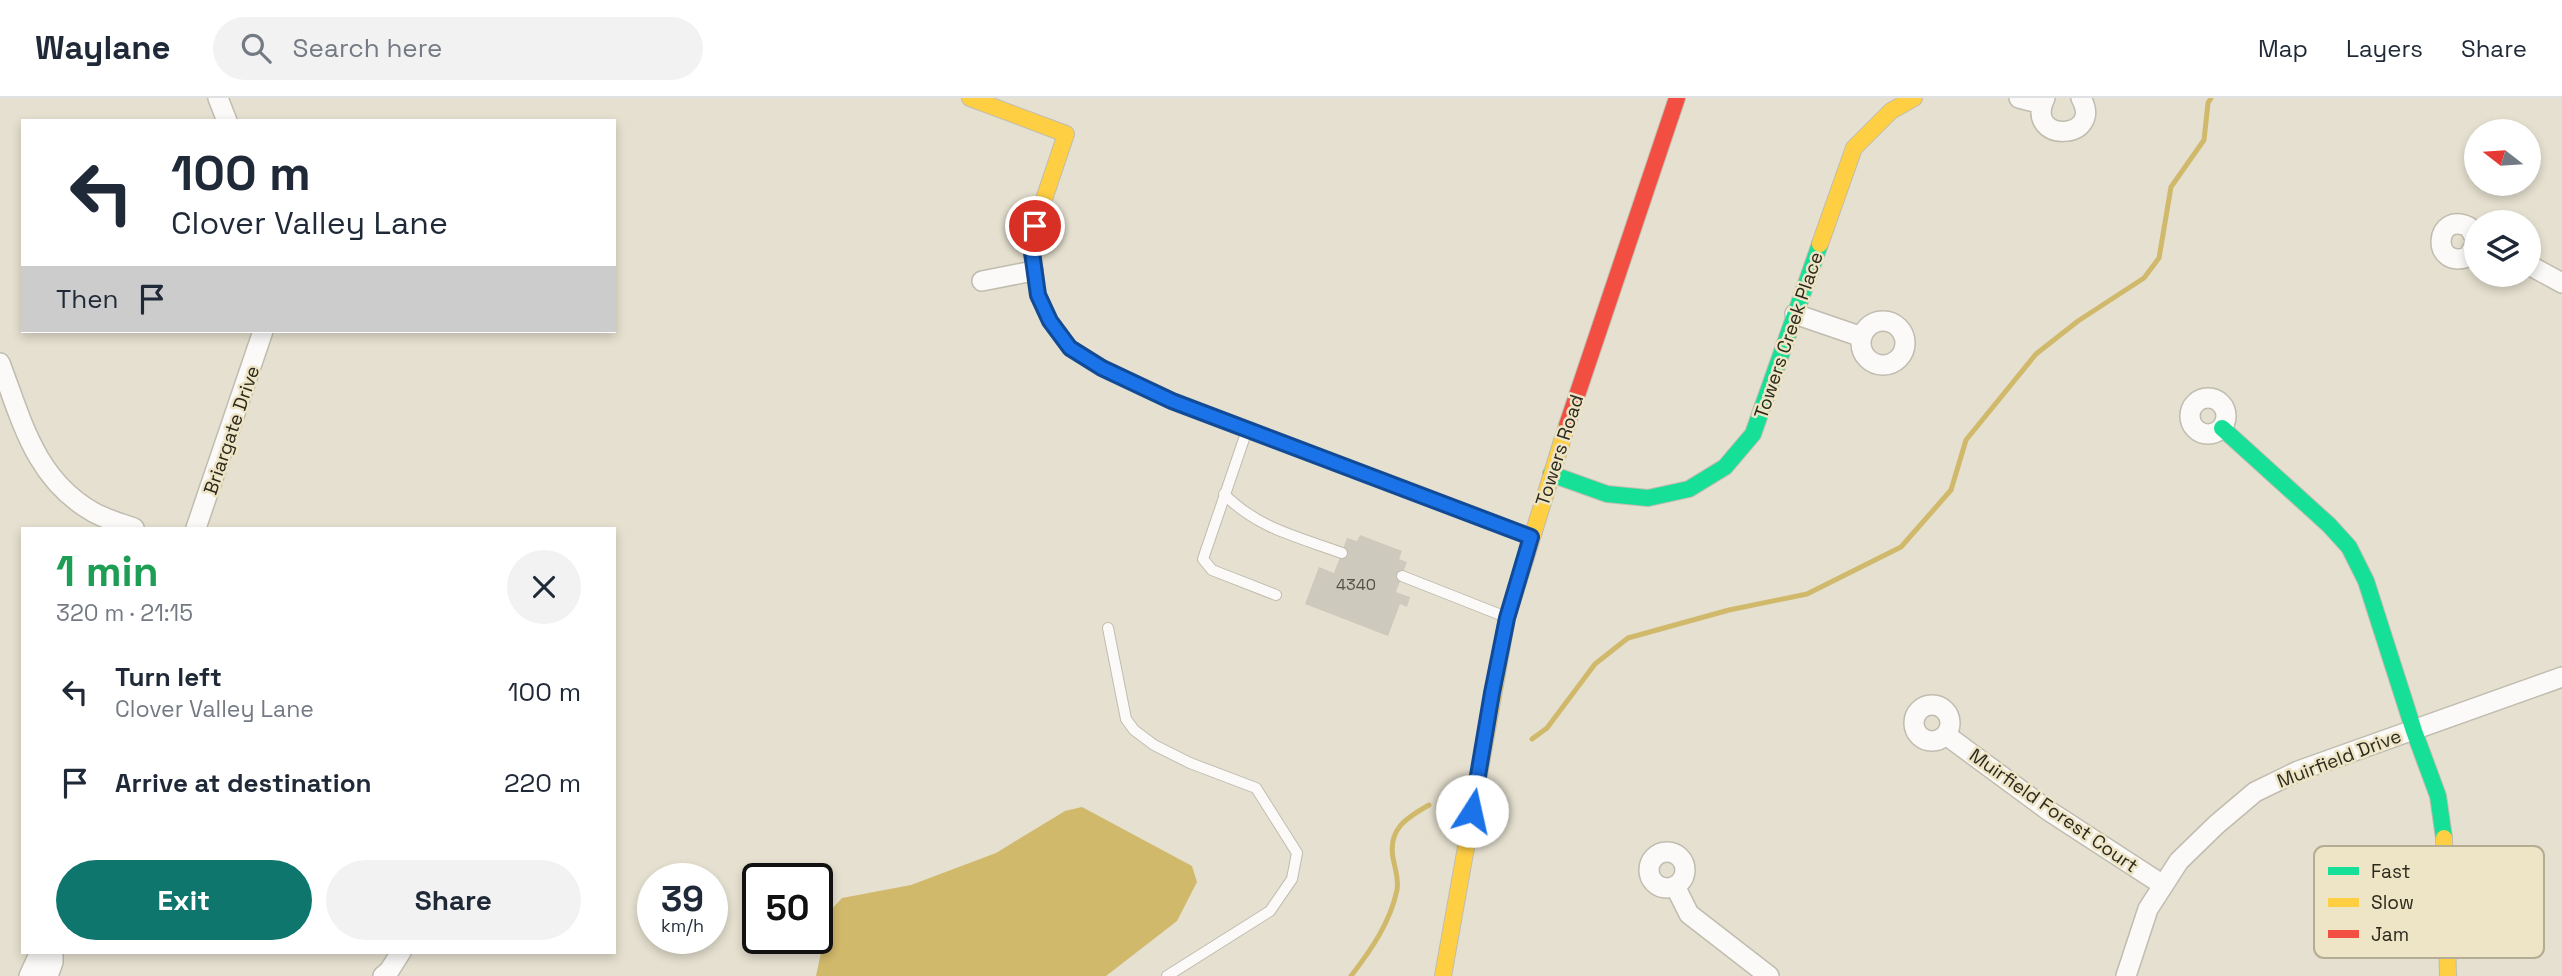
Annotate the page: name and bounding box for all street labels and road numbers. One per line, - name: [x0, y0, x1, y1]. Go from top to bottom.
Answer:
- street label: Towers Creek Place: [1748, 248, 1829, 422]
- street label: Briargate Drive: [198, 362, 265, 498]
- street label: Towers Road: [1530, 391, 1589, 509]
- street label: Muirfield Drive: [2274, 723, 2405, 794]
- street label: Muirfield Forest Court: [1964, 743, 2143, 878]

